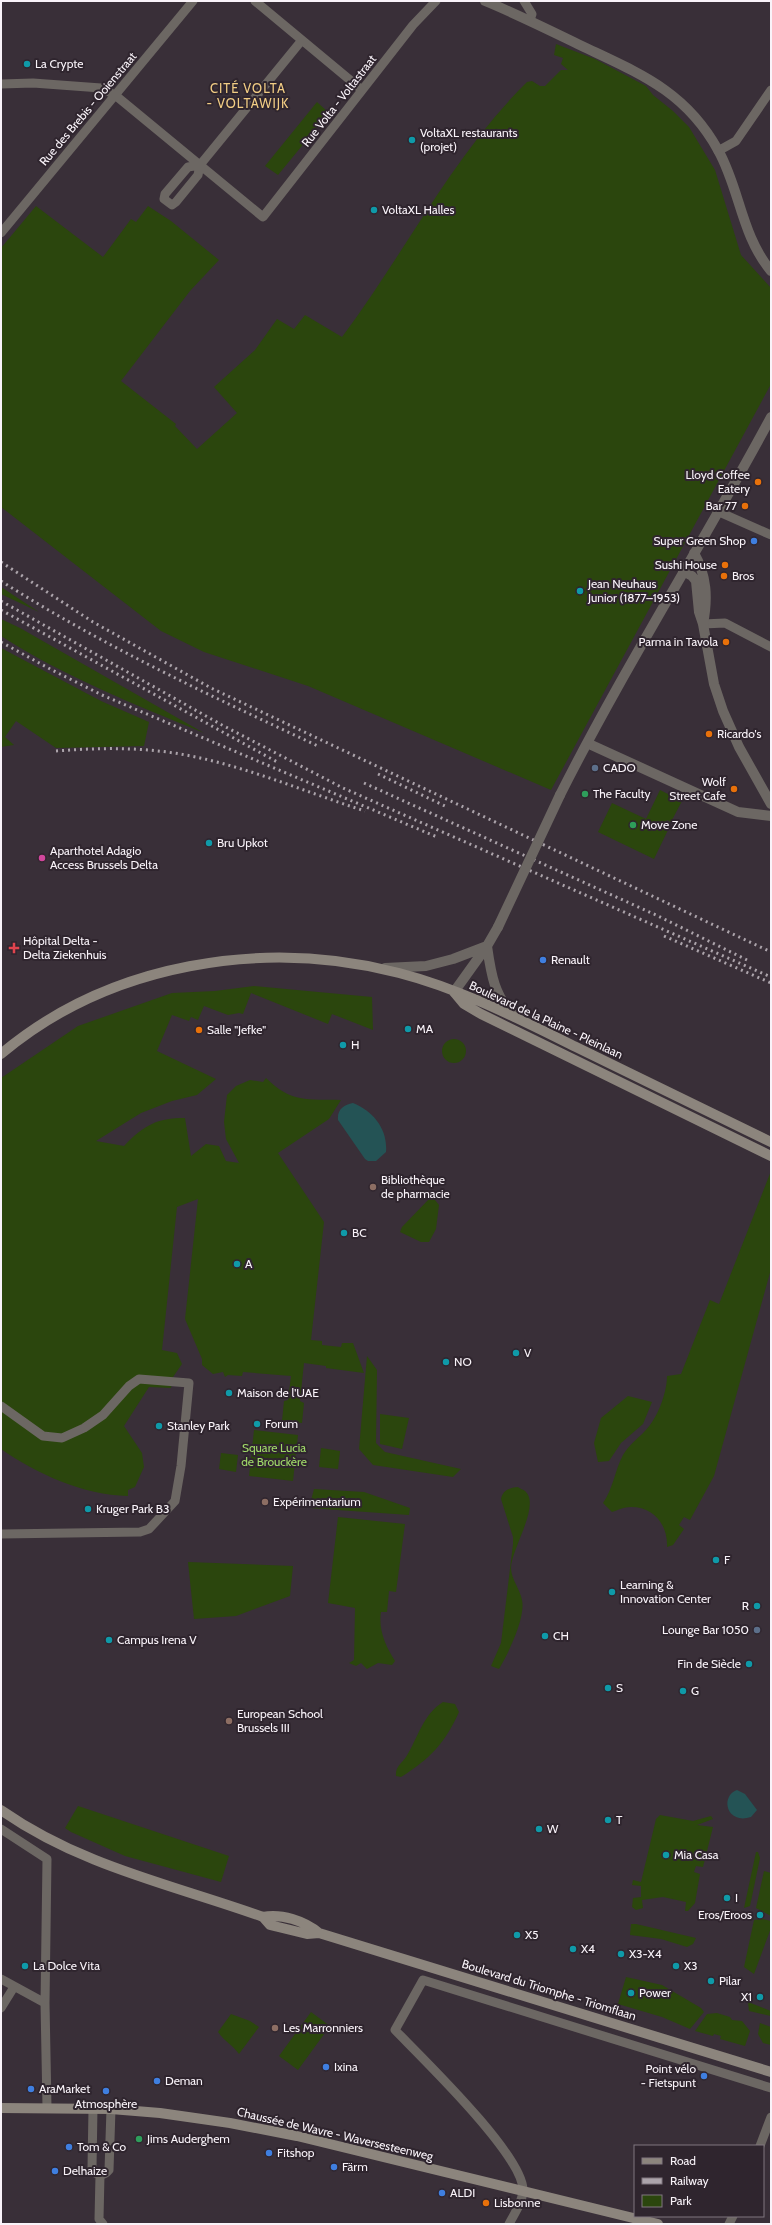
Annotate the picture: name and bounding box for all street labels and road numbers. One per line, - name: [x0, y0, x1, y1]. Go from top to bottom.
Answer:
- street label: Rue des Brebis - Ooienstraat: [36, 49, 140, 168]
- street label: Rue Volta - Voltastraat: [298, 52, 379, 150]
- street label: Boulevard de la Plaine - Pleinlaan: [467, 977, 626, 1062]
- street label: Boulevard du Triomphe - Triomflaan: [460, 1956, 638, 2023]
- street label: Chaussée de Wavre - Waversesteenweg: [236, 2104, 436, 2164]

